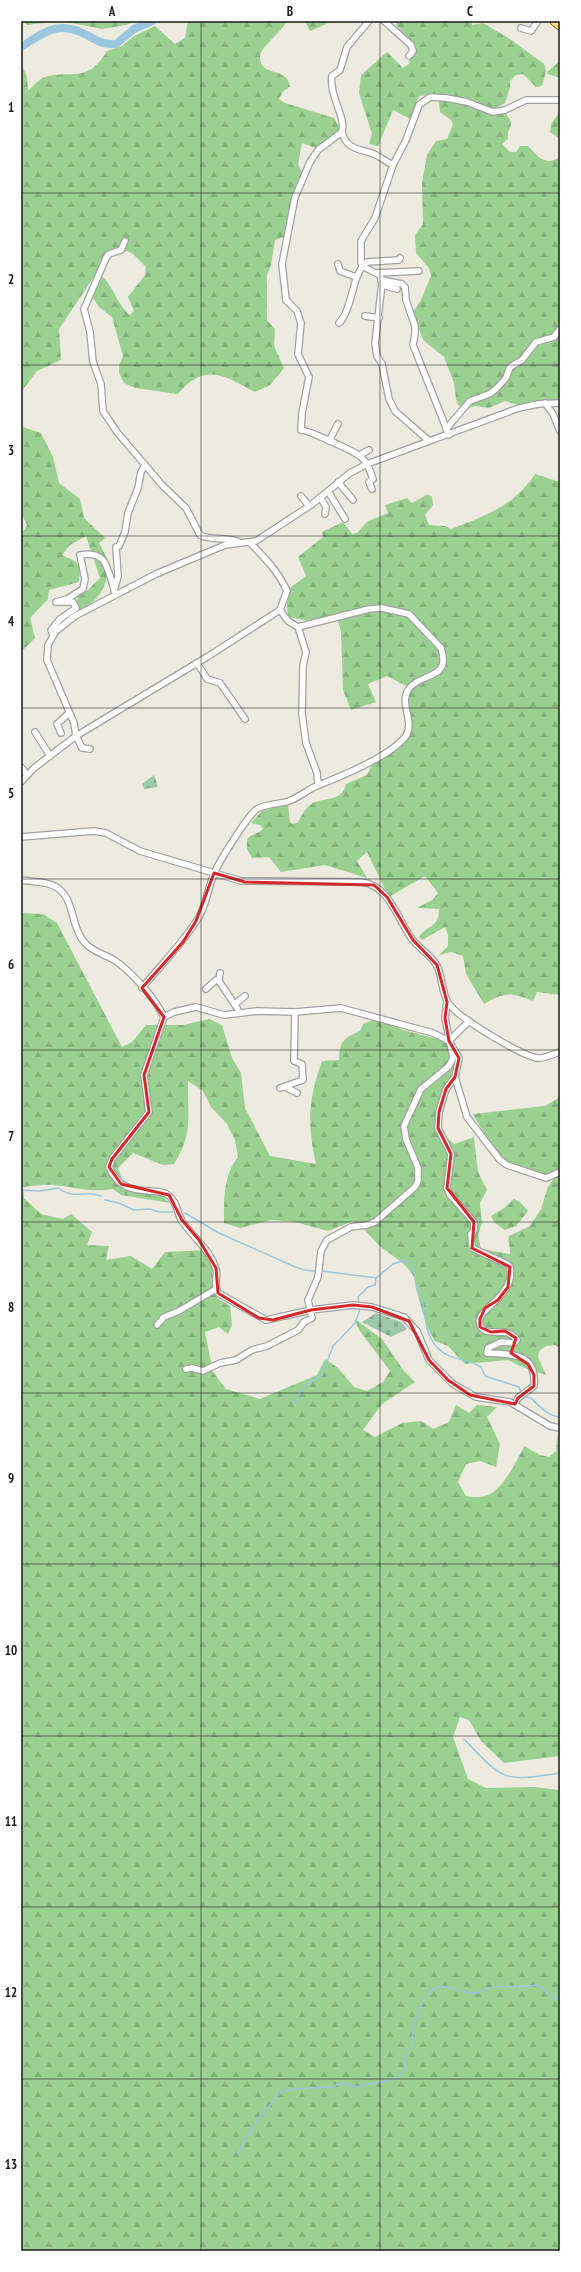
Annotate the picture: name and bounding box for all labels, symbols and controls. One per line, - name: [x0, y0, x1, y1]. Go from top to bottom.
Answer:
- text: A: [108, 3, 116, 20]
- text: B: [287, 3, 293, 20]
- text: C: [467, 3, 473, 20]
- text: 1: [8, 99, 14, 116]
- text: 2: [8, 271, 14, 288]
- text: 3: [8, 442, 14, 459]
- text: 4: [8, 613, 15, 630]
- text: 5: [8, 785, 14, 802]
- text: 6: [8, 956, 14, 973]
- text: 7: [8, 1128, 14, 1145]
- text: 8: [8, 1299, 14, 1316]
- text: 9: [8, 1470, 14, 1487]
- text: 10: [5, 1642, 17, 1659]
- text: 11: [5, 1813, 17, 1830]
- text: 12: [5, 1984, 17, 2001]
- text: 13: [5, 2156, 17, 2173]

